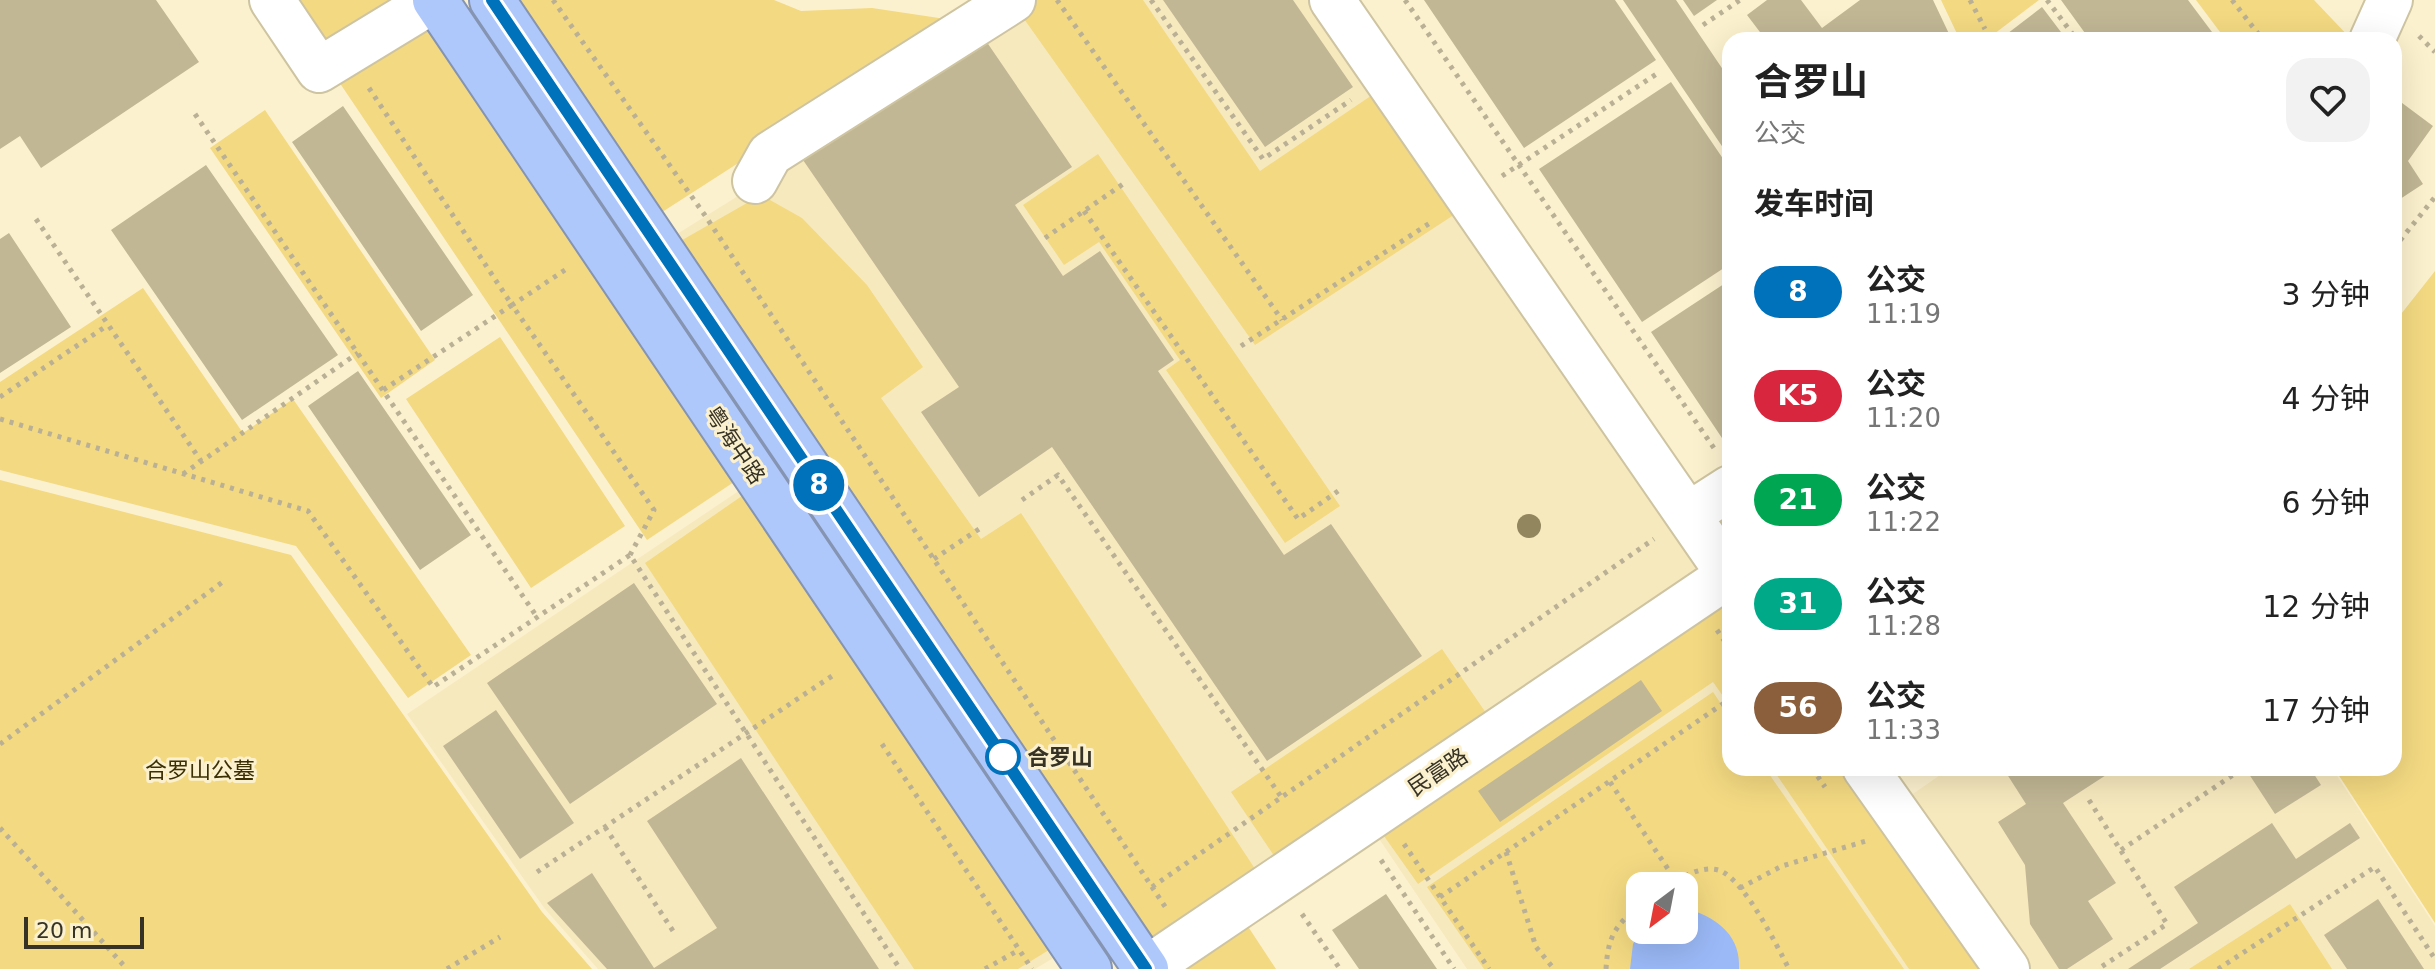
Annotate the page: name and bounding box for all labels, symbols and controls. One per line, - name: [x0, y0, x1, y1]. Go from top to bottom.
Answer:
- button: heart: [2286, 58, 2370, 142]
- text: 合罗山: [1754, 60, 1868, 104]
- text: 公交: [1754, 118, 1806, 148]
- text: 发车时间: [1754, 186, 1874, 221]
- text: 公交: [1866, 262, 1926, 297]
- text: 8: [1788, 275, 1808, 308]
- text: 3 分钟: [2281, 277, 2370, 312]
- text: 11:19: [1866, 299, 1941, 329]
- text: 公交: [1866, 366, 1926, 401]
- text: K5: [1777, 379, 1819, 412]
- text: 4 分钟: [2281, 381, 2370, 416]
- street label: 粤海中路: [700, 402, 770, 488]
- text: 11:20: [1866, 403, 1941, 433]
- line badge: 8: [793, 459, 845, 511]
- text: 8: [809, 468, 829, 501]
- text: 公交: [1866, 470, 1926, 505]
- text: 21: [1779, 483, 1817, 516]
- text: 6 分钟: [2281, 485, 2370, 520]
- text: 11:22: [1866, 507, 1941, 537]
- text: 公交: [1866, 574, 1926, 609]
- text: 31: [1779, 587, 1817, 620]
- text: 12 分钟: [2262, 589, 2370, 624]
- text: 11:28: [1866, 611, 1941, 641]
- text: 公交: [1866, 678, 1926, 713]
- text: 56: [1779, 691, 1817, 724]
- text: 17 分钟: [2262, 693, 2370, 728]
- text: 11:33: [1866, 715, 1941, 745]
- marker: 合罗山: [986, 740, 1020, 774]
- street label: 民富路: [1404, 743, 1472, 801]
- place label: 合罗山: [1027, 745, 1093, 770]
- park label: 合罗山公墓: [145, 758, 255, 783]
- north arrow: [1626, 872, 1698, 944]
- map controls: [1626, 872, 1698, 944]
- scale bar: [24, 913, 144, 949]
- text: 20 m: [36, 918, 92, 943]

